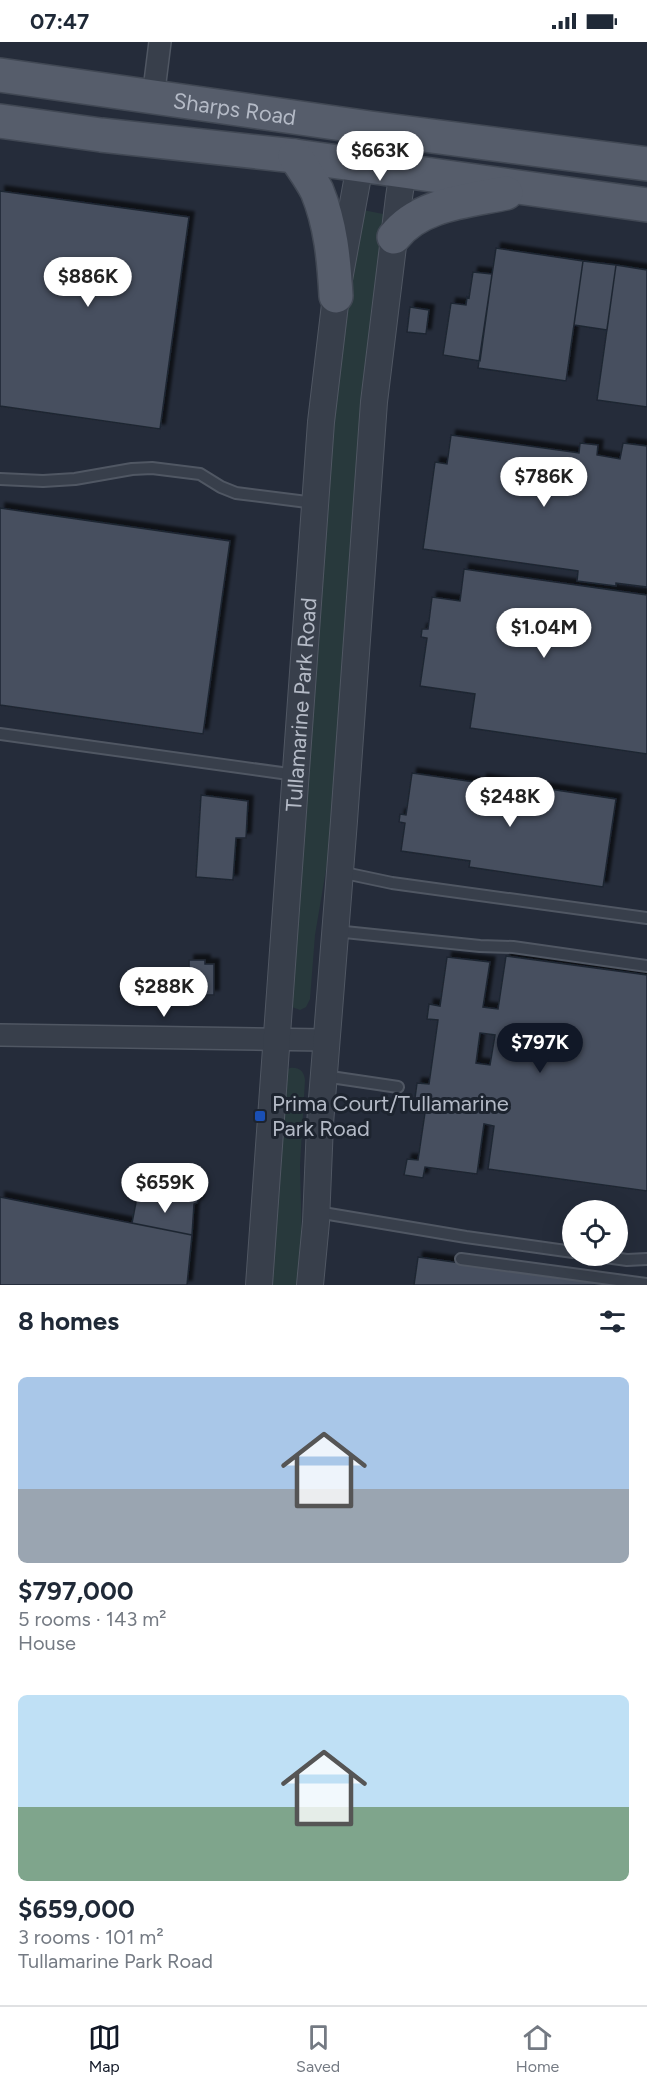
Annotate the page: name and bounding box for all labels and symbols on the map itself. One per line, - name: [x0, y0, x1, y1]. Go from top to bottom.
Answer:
- street label: Sharps Road: [171, 87, 298, 131]
- pin: $663K: [338, 131, 422, 182]
- pin: $886K: [46, 257, 130, 308]
- pin: $786K: [502, 457, 586, 508]
- street label: Tullamarine Park Road: [280, 597, 322, 813]
- pin: $1.04M: [495, 608, 593, 659]
- pin: $248K: [468, 777, 552, 828]
- pin: $288K: [122, 967, 206, 1018]
- pin: $797K: [498, 1023, 582, 1074]
- place label: Prima Court/Tullamarine Park Road: [272, 1090, 509, 1142]
- marker: Prima Court/Tullamarine Park Road: [253, 1109, 267, 1123]
- pin: $659K: [123, 1163, 207, 1214]

